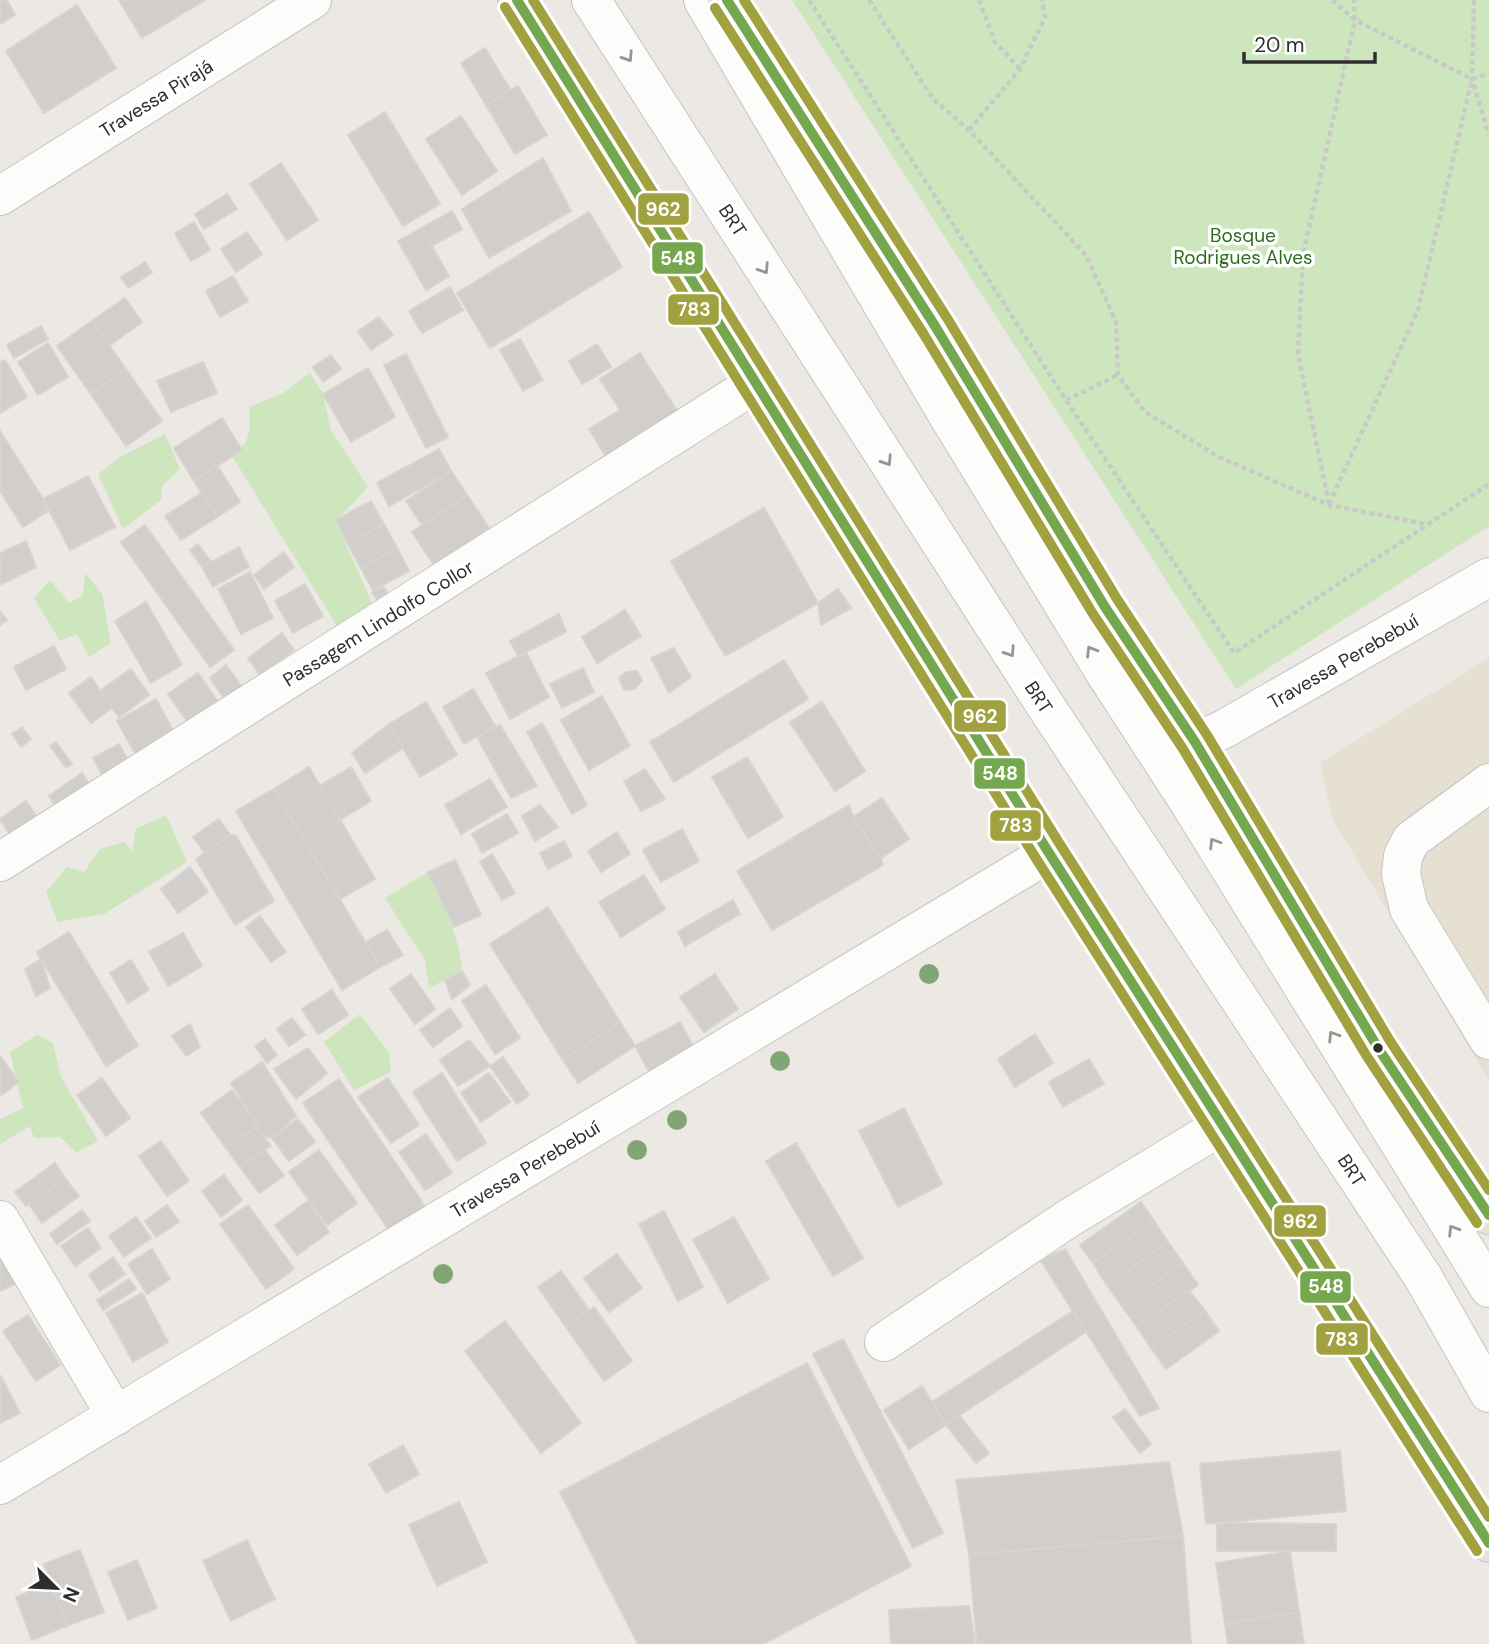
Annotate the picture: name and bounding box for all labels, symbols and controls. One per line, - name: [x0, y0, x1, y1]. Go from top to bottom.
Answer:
- scale bar: [1244, 21, 1375, 65]
- text: 20 m: [1254, 31, 1305, 59]
- one-way arrow: [620, 50, 633, 63]
- street label: Travessa Pirajá: [95, 54, 218, 143]
- line badge: 962: [637, 192, 690, 226]
- text: 962: [646, 197, 680, 222]
- street label: BRT: [713, 199, 752, 241]
- park label: Bosque Rodrigues Alves: [1173, 223, 1313, 270]
- line badge: 548: [651, 241, 704, 275]
- text: 548: [660, 246, 696, 271]
- one-way arrow: [756, 262, 769, 275]
- line badge: 783: [667, 293, 720, 326]
- text: 783: [677, 297, 711, 322]
- one-way arrow: [879, 453, 892, 466]
- street label: Passagem Lindolfo Collor: [278, 554, 478, 692]
- street label: Travessa Perebebuí: [1263, 608, 1424, 715]
- one-way arrow: [1002, 644, 1015, 657]
- one-way arrow: [1087, 646, 1100, 659]
- street label: BRT: [1019, 676, 1058, 718]
- line badge: 962: [953, 699, 1007, 733]
- text: 962: [963, 704, 997, 729]
- line badge: 548: [973, 757, 1026, 790]
- text: 548: [982, 761, 1018, 786]
- line badge: 783: [989, 809, 1042, 842]
- text: 783: [999, 813, 1033, 838]
- one-way arrow: [1209, 837, 1222, 850]
- one-way arrow: [1329, 1031, 1342, 1044]
- unlabelled marker: [1371, 1041, 1385, 1055]
- street label: Travessa Perebebuí: [446, 1115, 605, 1224]
- street label: BRT: [1332, 1149, 1371, 1191]
- line badge: 962: [1273, 1204, 1327, 1238]
- text: 962: [1283, 1209, 1317, 1234]
- one-way arrow: [1448, 1225, 1461, 1238]
- line badge: 548: [1299, 1270, 1352, 1304]
- text: 548: [1308, 1274, 1344, 1299]
- line badge: 783: [1315, 1322, 1369, 1356]
- text: 783: [1325, 1327, 1359, 1352]
- north arrow: [21, 1553, 91, 1623]
- text: N: [57, 1583, 85, 1606]

